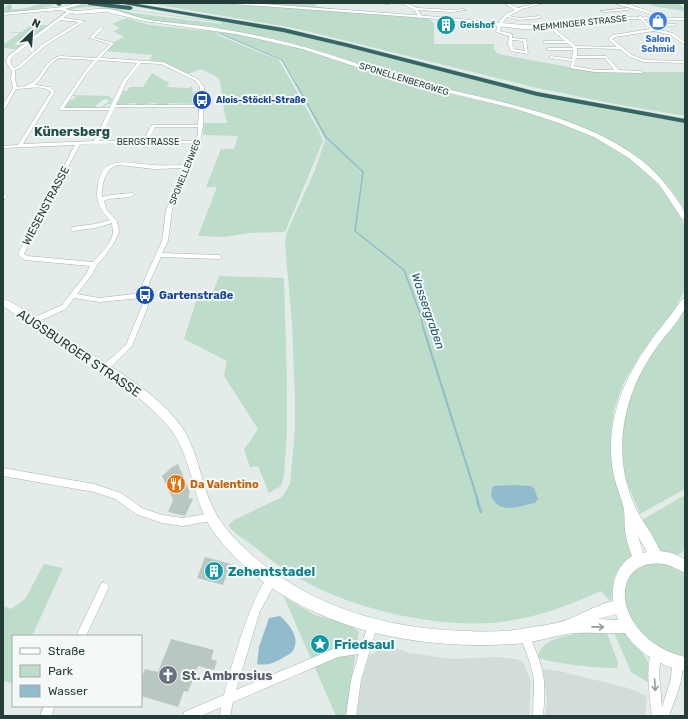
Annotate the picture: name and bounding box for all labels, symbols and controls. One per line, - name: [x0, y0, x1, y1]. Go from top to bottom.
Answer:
- shop icon: Salon Schmid: [647, 10, 669, 32]
- north arrow: [12, 12, 52, 52]
- street label: MEMMINGER STRASSE: [532, 13, 628, 33]
- building icon: Geishof: [435, 14, 457, 36]
- text: N: [30, 16, 42, 31]
- place label: Geishof: [460, 20, 495, 30]
- place label: Salon Schmid: [641, 34, 675, 54]
- street label: SPONELLENBERGWEG: [358, 61, 450, 97]
- bus stop icon: Alois-Stöckl-Straße: [191, 89, 213, 111]
- place label: Alois-Stöckl-Straße: [216, 95, 307, 105]
- district label: Künersberg: [34, 124, 110, 139]
- street label: BERGSTRASSE: [117, 137, 179, 147]
- street label: SPONELLENWEG: [167, 138, 203, 206]
- street label: WIESENSTRASSE: [20, 164, 72, 248]
- water label: Wassergraben: [408, 271, 448, 351]
- bus stop icon: Gartenstraße: [134, 284, 156, 306]
- place label: Gartenstraße: [159, 289, 234, 302]
- street label: AUGSBURGER STRASSE: [14, 306, 144, 400]
- restaurant icon: Da Valentino: [165, 473, 187, 495]
- place label: Da Valentino: [190, 478, 259, 491]
- building icon: Zehentstadel: [203, 560, 225, 582]
- place label: Zehentstadel: [228, 564, 315, 579]
- one-way arrow: [591, 624, 604, 631]
- place icon: Friedsaul: [309, 633, 331, 655]
- legend: [12, 635, 142, 707]
- place label: Friedsaul: [334, 637, 394, 652]
- text: Straße: [48, 644, 85, 658]
- text: Park: [48, 664, 74, 678]
- church icon: St. Ambrosius: [157, 664, 179, 686]
- place label: St. Ambrosius: [182, 668, 272, 683]
- one-way arrow: [651, 678, 659, 691]
- text: Wasser: [48, 684, 88, 698]

